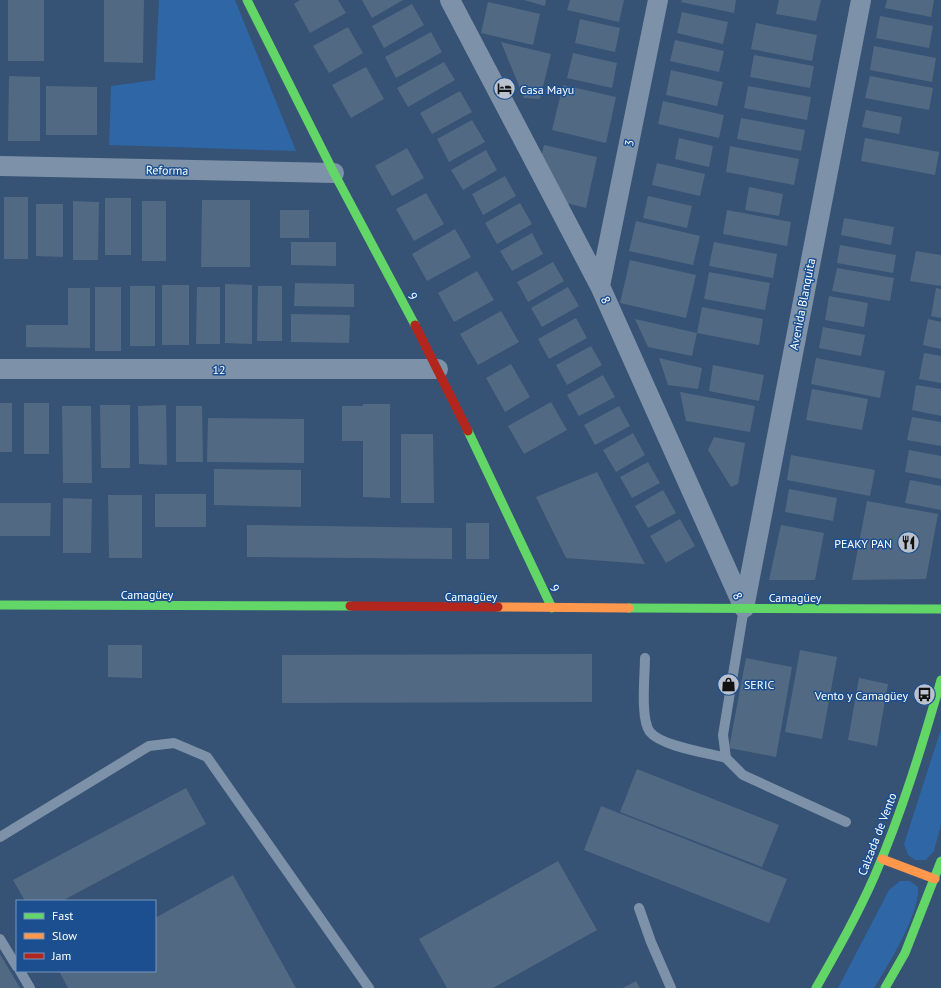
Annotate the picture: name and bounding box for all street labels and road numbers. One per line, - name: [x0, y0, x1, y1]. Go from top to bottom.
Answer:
- street label: 3: [621, 138, 637, 148]
- street label: Reforma: [146, 162, 188, 178]
- street label: Avenida Blanquita: [786, 257, 818, 351]
- street label: 9: [405, 290, 421, 302]
- street label: 8: [598, 294, 614, 306]
- street label: 12: [212, 362, 226, 377]
- street label: 9: [547, 582, 563, 594]
- street label: Camagüey: [121, 587, 174, 602]
- street label: Camagüey: [445, 589, 498, 604]
- street label: 8: [730, 590, 746, 602]
- street label: Camagüey: [769, 590, 822, 605]
- street label: Calzada de Vento: [854, 790, 900, 878]

